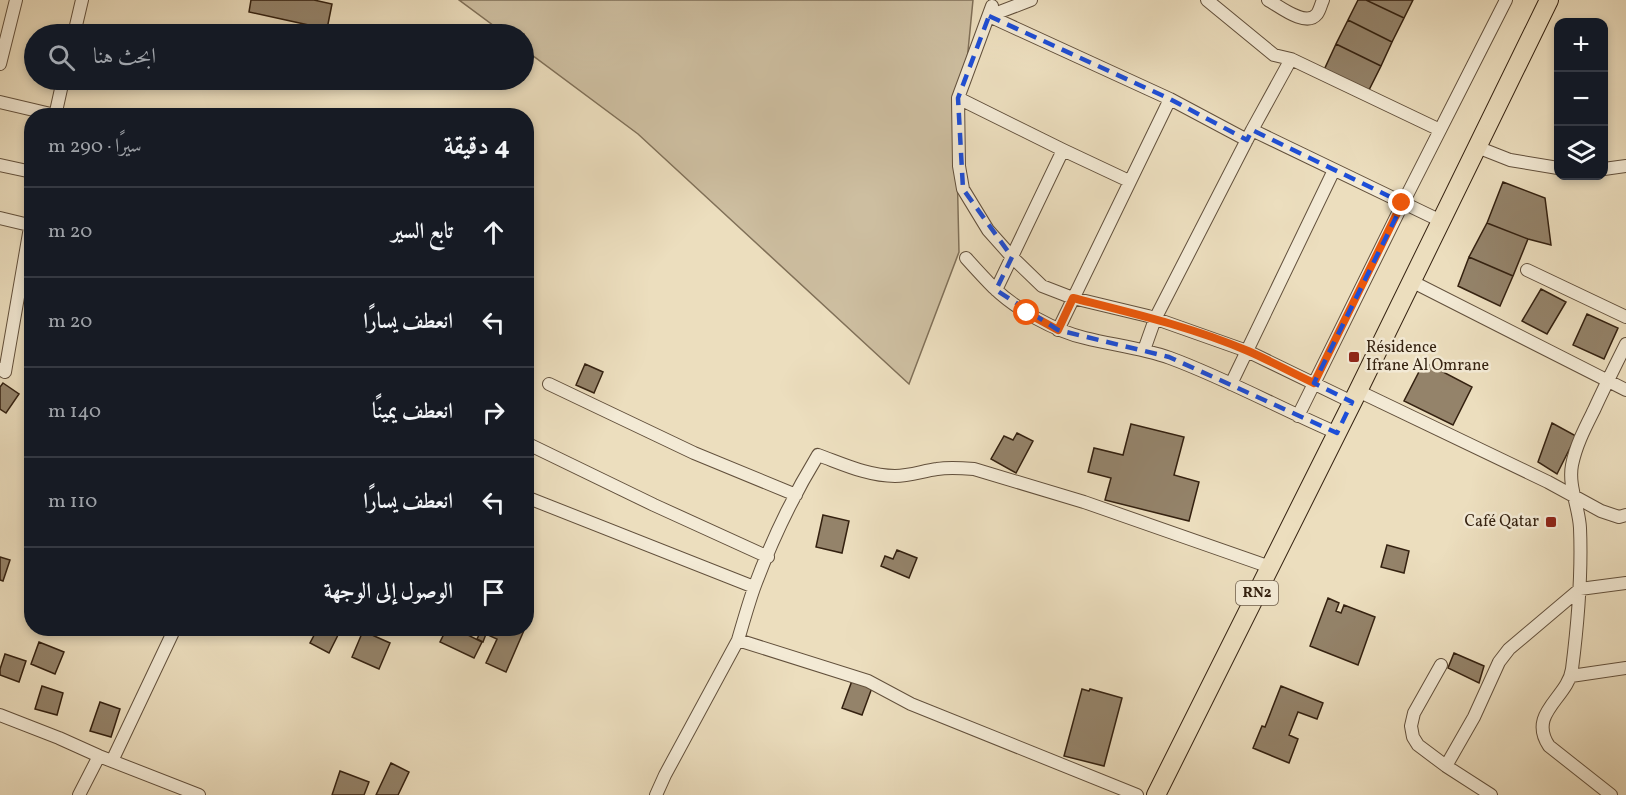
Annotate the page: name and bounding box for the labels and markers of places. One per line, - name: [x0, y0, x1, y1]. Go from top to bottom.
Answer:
- place label: Résidence Ifrane Al Omrane: [1366, 337, 1489, 377]
- marker: Résidence Ifrane Al Omrane: [1347, 350, 1361, 364]
- place label: Café Qatar: [1465, 511, 1539, 533]
- marker: Café Qatar: [1544, 515, 1558, 529]

